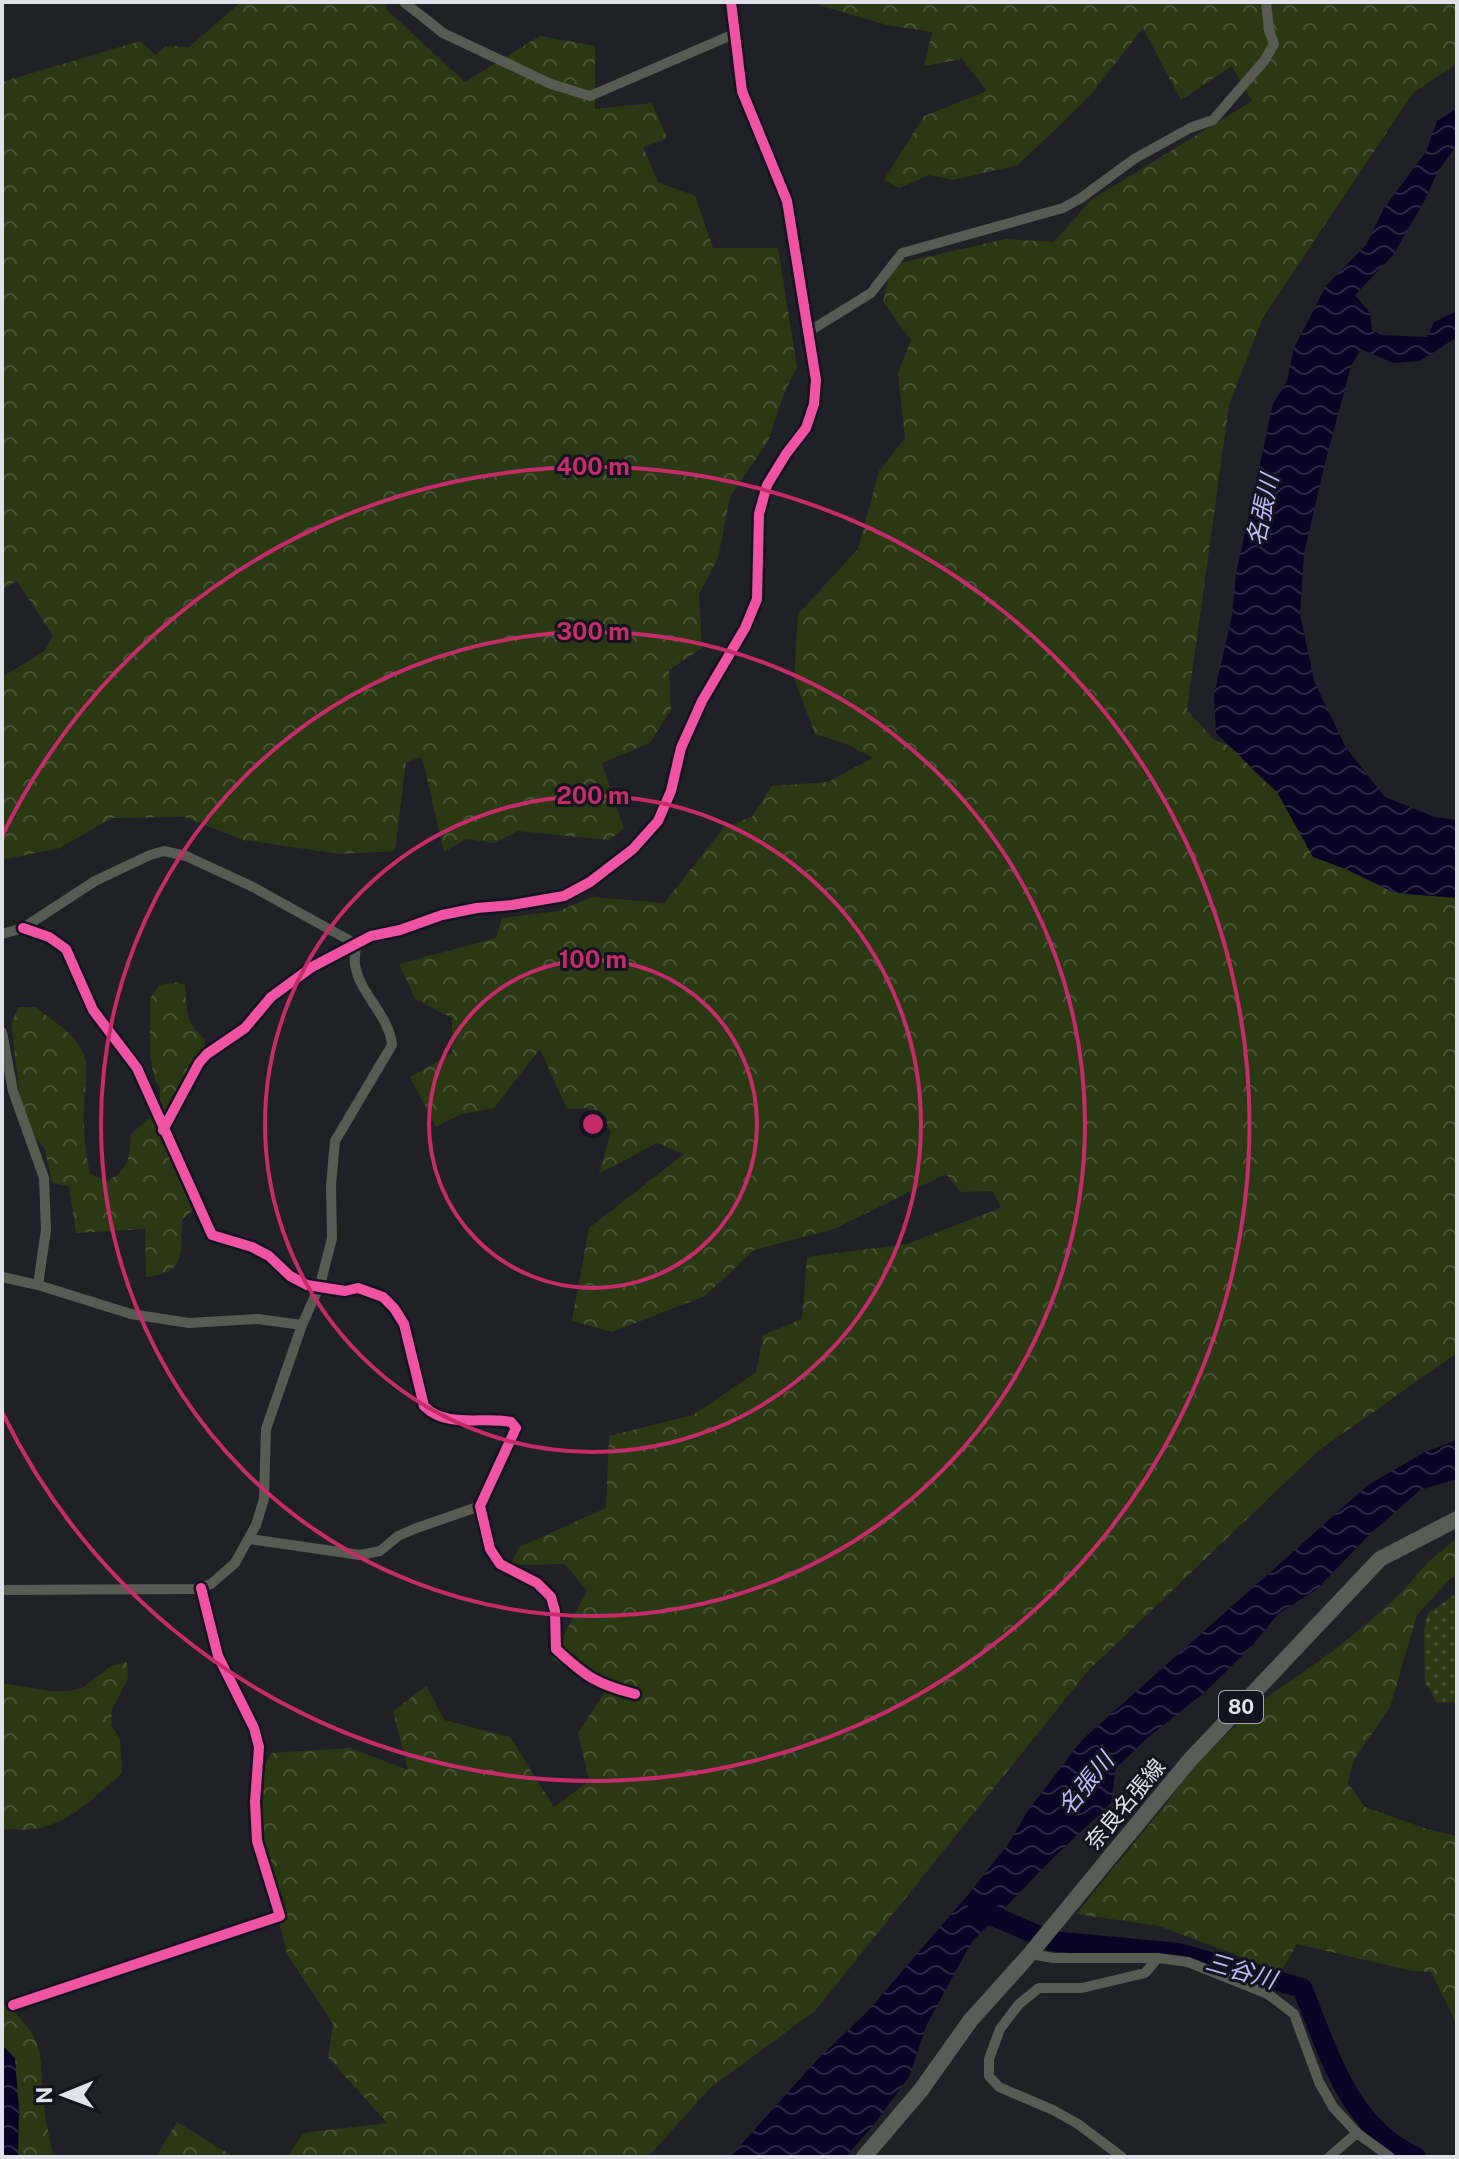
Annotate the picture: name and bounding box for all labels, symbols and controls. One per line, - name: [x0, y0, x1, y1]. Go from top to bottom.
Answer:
- text: 400 m: [556, 452, 630, 480]
- water label: 名張川: [1241, 469, 1284, 548]
- text: 300 m: [556, 617, 630, 645]
- text: 200 m: [556, 781, 630, 809]
- text: 100 m: [559, 945, 627, 973]
- centre of rings: [579, 1110, 607, 1138]
- road number: 80: [1219, 1691, 1263, 1723]
- water label: 名張川: [1052, 1744, 1121, 1820]
- street label: 奈良名張線: [1080, 1754, 1170, 1854]
- water label: 三谷川: [1203, 1947, 1283, 1994]
- north arrow: [24, 2055, 104, 2135]
- text: N: [31, 2087, 57, 2104]

